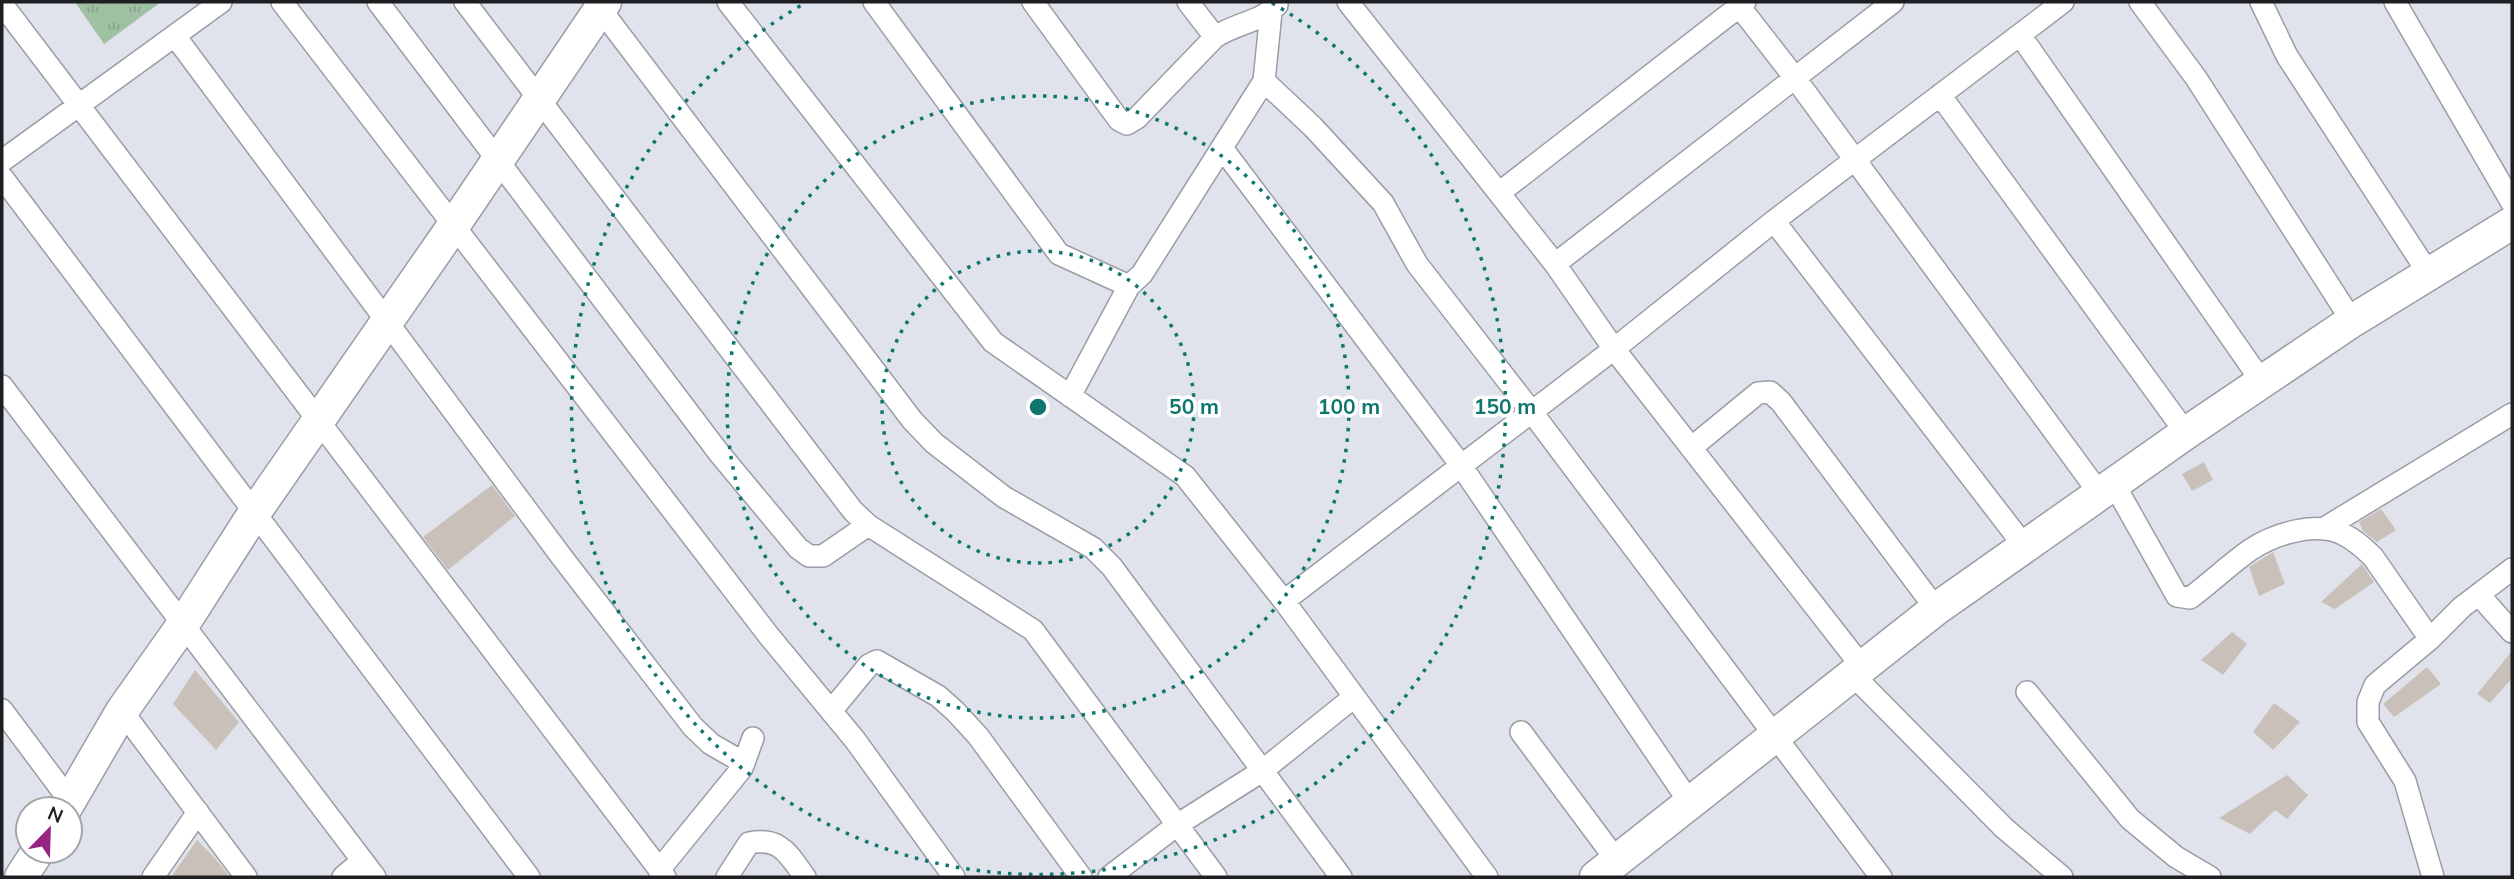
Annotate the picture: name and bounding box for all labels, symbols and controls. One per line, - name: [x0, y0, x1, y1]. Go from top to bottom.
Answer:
- text: 50 m: [1169, 393, 1219, 419]
- text: 100 m: [1318, 393, 1380, 419]
- text: 150 m: [1474, 393, 1536, 419]
- centre of rings: [1026, 395, 1050, 419]
- north arrow: [14, 795, 84, 865]
- text: N: [44, 801, 67, 828]

